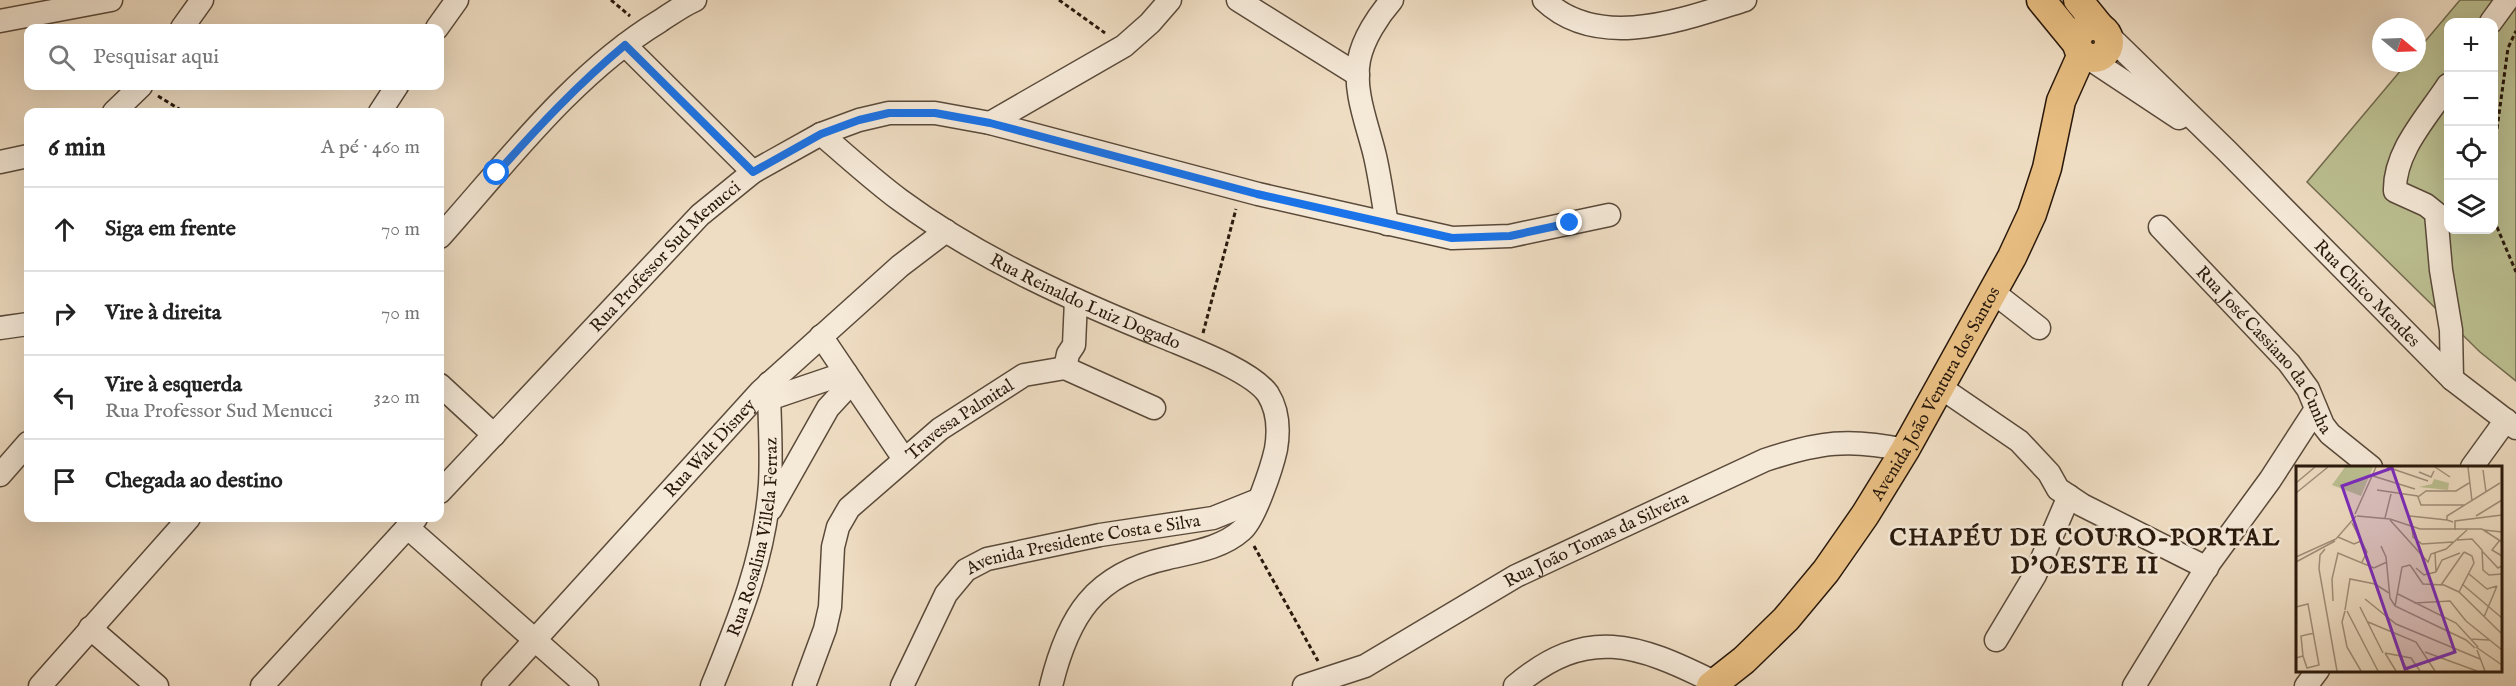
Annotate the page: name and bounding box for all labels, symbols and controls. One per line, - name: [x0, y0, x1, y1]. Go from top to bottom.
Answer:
- north arrow: [2372, 18, 2426, 72]
- map controls: [2444, 18, 2498, 234]
- button: +: [2444, 18, 2498, 72]
- search box: [24, 24, 444, 90]
- icon: search: [45, 41, 78, 74]
- text: Pesquisar aqui: [93, 43, 219, 71]
- button: −: [2444, 72, 2498, 126]
- button: locate: [2444, 126, 2498, 180]
- text: 6 min: [48, 131, 106, 164]
- text: A pé · 460 m: [321, 135, 420, 160]
- route start: [483, 159, 509, 185]
- street label: Rua Professor Sud Menucci: [586, 176, 746, 338]
- button: layers: [2444, 180, 2498, 234]
- route end: [1556, 209, 1582, 235]
- icon: ahead: [48, 213, 81, 246]
- text: Siga em frente: [105, 215, 236, 243]
- text: 70 m: [381, 217, 420, 242]
- street label: Rua Chico Mendes: [2308, 236, 2424, 353]
- street label: Rua Reinaldo Luiz Dogado: [985, 249, 1184, 356]
- street label: Rua José Cassiano da Cunha: [2190, 262, 2336, 440]
- street label: Avenida João Ventura dos Santos: [1866, 283, 2006, 506]
- icon: right: [48, 297, 81, 330]
- text: Vire à direita: [105, 299, 221, 327]
- text: 70 m: [381, 301, 420, 326]
- text: Vire à esquerda: [105, 371, 242, 399]
- street label: Travessa Palmital: [902, 375, 1019, 466]
- icon: left: [48, 381, 81, 414]
- text: 320 m: [374, 385, 420, 410]
- street label: Rua Walt Disney: [660, 394, 762, 503]
- text: Rua Professor Sud Menucci: [105, 399, 333, 424]
- street label: Rua Rosalina Villela Ferraz: [723, 437, 784, 640]
- icon: arrive: [48, 465, 81, 498]
- inset map: [2296, 466, 2501, 671]
- text: Chegada ao destino: [105, 467, 283, 495]
- street label: Rua João Tomas da Silveira: [1500, 487, 1693, 594]
- street label: Avenida Presidente Costa e Silva: [961, 510, 1202, 581]
- district label: CHAPÉU DE COURO-PORTAL D'OESTE II: [1890, 523, 2280, 582]

